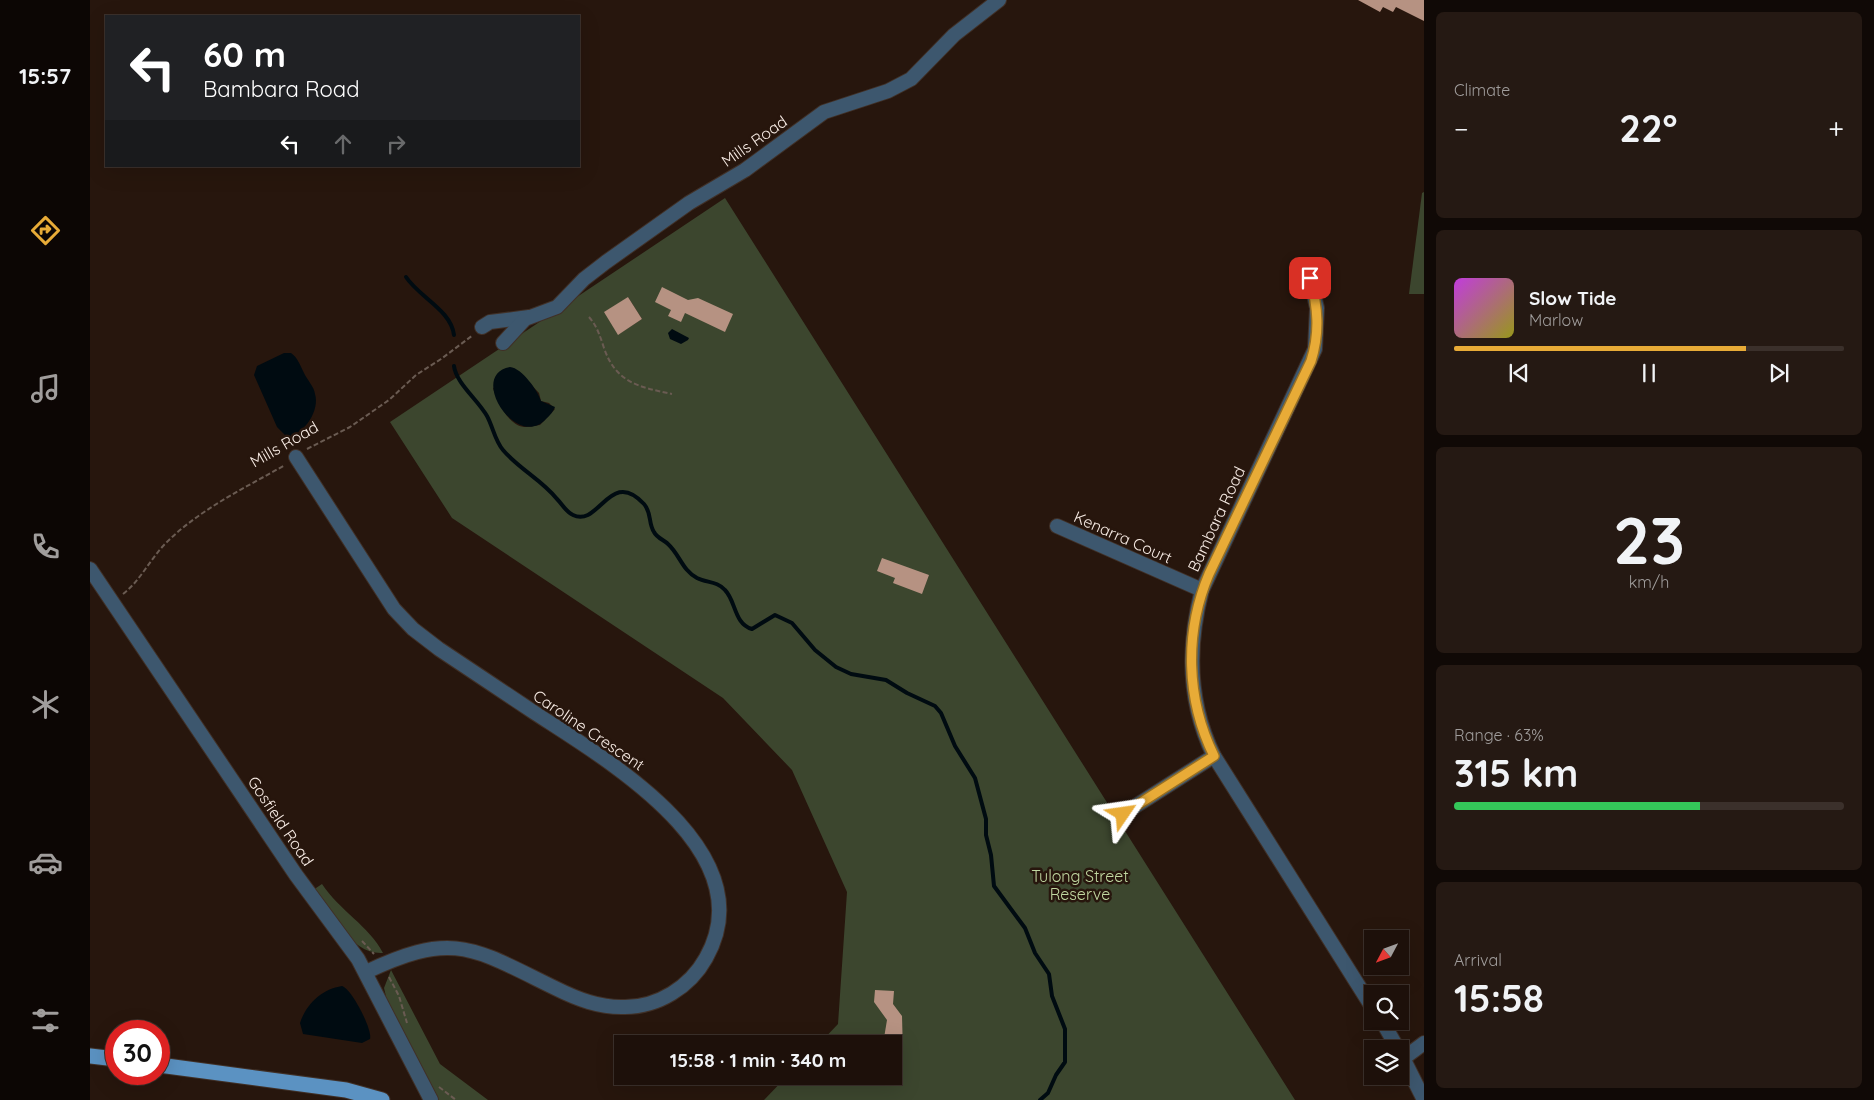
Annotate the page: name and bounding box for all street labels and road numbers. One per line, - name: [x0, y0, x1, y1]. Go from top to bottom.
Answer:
- street label: Mills Road: [717, 111, 791, 171]
- street label: Mills Road: [246, 416, 322, 472]
- street label: Bambara Road: [1183, 463, 1249, 575]
- street label: Kenarra Court: [1071, 506, 1175, 568]
- street label: Caroline Crescent: [529, 685, 649, 775]
- street label: Gosfield Road: [244, 772, 318, 870]

